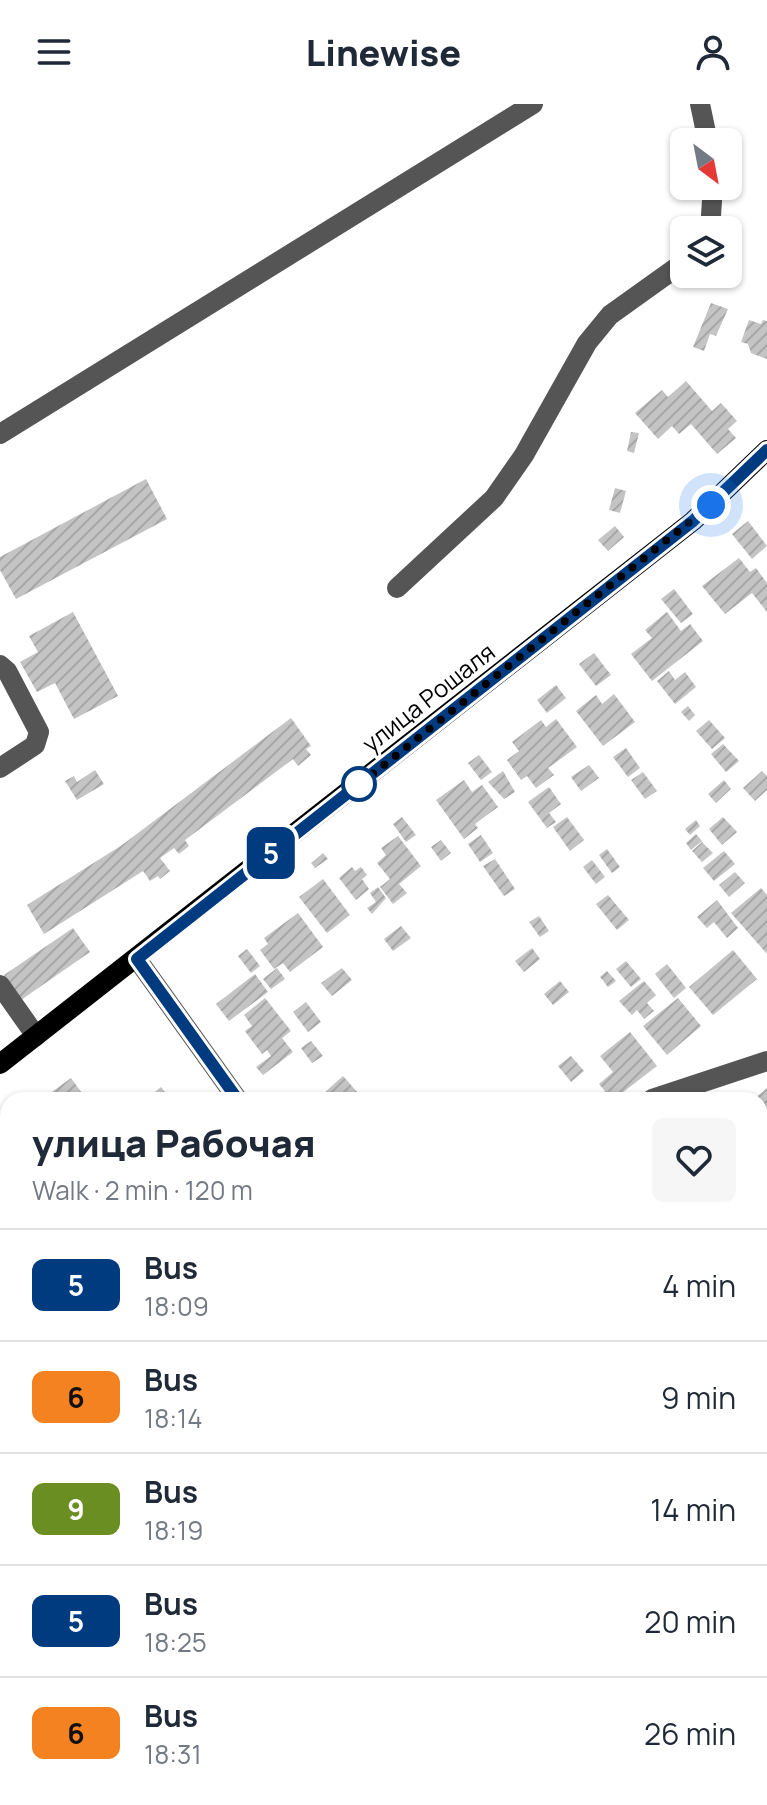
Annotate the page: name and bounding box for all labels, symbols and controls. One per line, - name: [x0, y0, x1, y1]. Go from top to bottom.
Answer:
- text: Linewise: [306, 28, 461, 77]
- icon: menu: [32, 30, 76, 74]
- icon: person: [691, 30, 735, 74]
- north arrow: [670, 128, 742, 200]
- map controls: [670, 128, 742, 288]
- button: layers: [670, 216, 742, 288]
- your location: [691, 485, 731, 525]
- street label: улица Рошаля: [355, 635, 501, 759]
- unlabelled marker: [342, 767, 376, 801]
- line badge: 5: [245, 827, 297, 879]
- text: 5: [263, 834, 279, 872]
- text: улица Рабочая: [32, 1116, 315, 1168]
- button: heart: [652, 1118, 736, 1202]
- text: Walk · 2 min · 120 m: [32, 1172, 253, 1208]
- text: Bus: [144, 1247, 198, 1288]
- text: 4 min: [662, 1265, 736, 1306]
- text: 5: [68, 1266, 84, 1304]
- text: 18:09: [144, 1288, 209, 1324]
- text: Bus: [144, 1359, 198, 1400]
- text: 9 min: [661, 1377, 736, 1418]
- text: 6: [67, 1378, 85, 1416]
- text: 18:14: [144, 1400, 202, 1436]
- text: Bus: [144, 1471, 198, 1512]
- text: 14 min: [650, 1489, 736, 1530]
- text: 9: [67, 1490, 85, 1528]
- text: 18:19: [144, 1512, 203, 1548]
- text: Bus: [144, 1583, 198, 1624]
- text: 20 min: [644, 1601, 736, 1642]
- text: 5: [68, 1602, 84, 1640]
- text: 18:25: [144, 1624, 207, 1660]
- text: Bus: [144, 1695, 198, 1736]
- text: 26 min: [644, 1713, 736, 1754]
- text: 6: [67, 1714, 85, 1752]
- text: 18:31: [144, 1736, 202, 1772]

